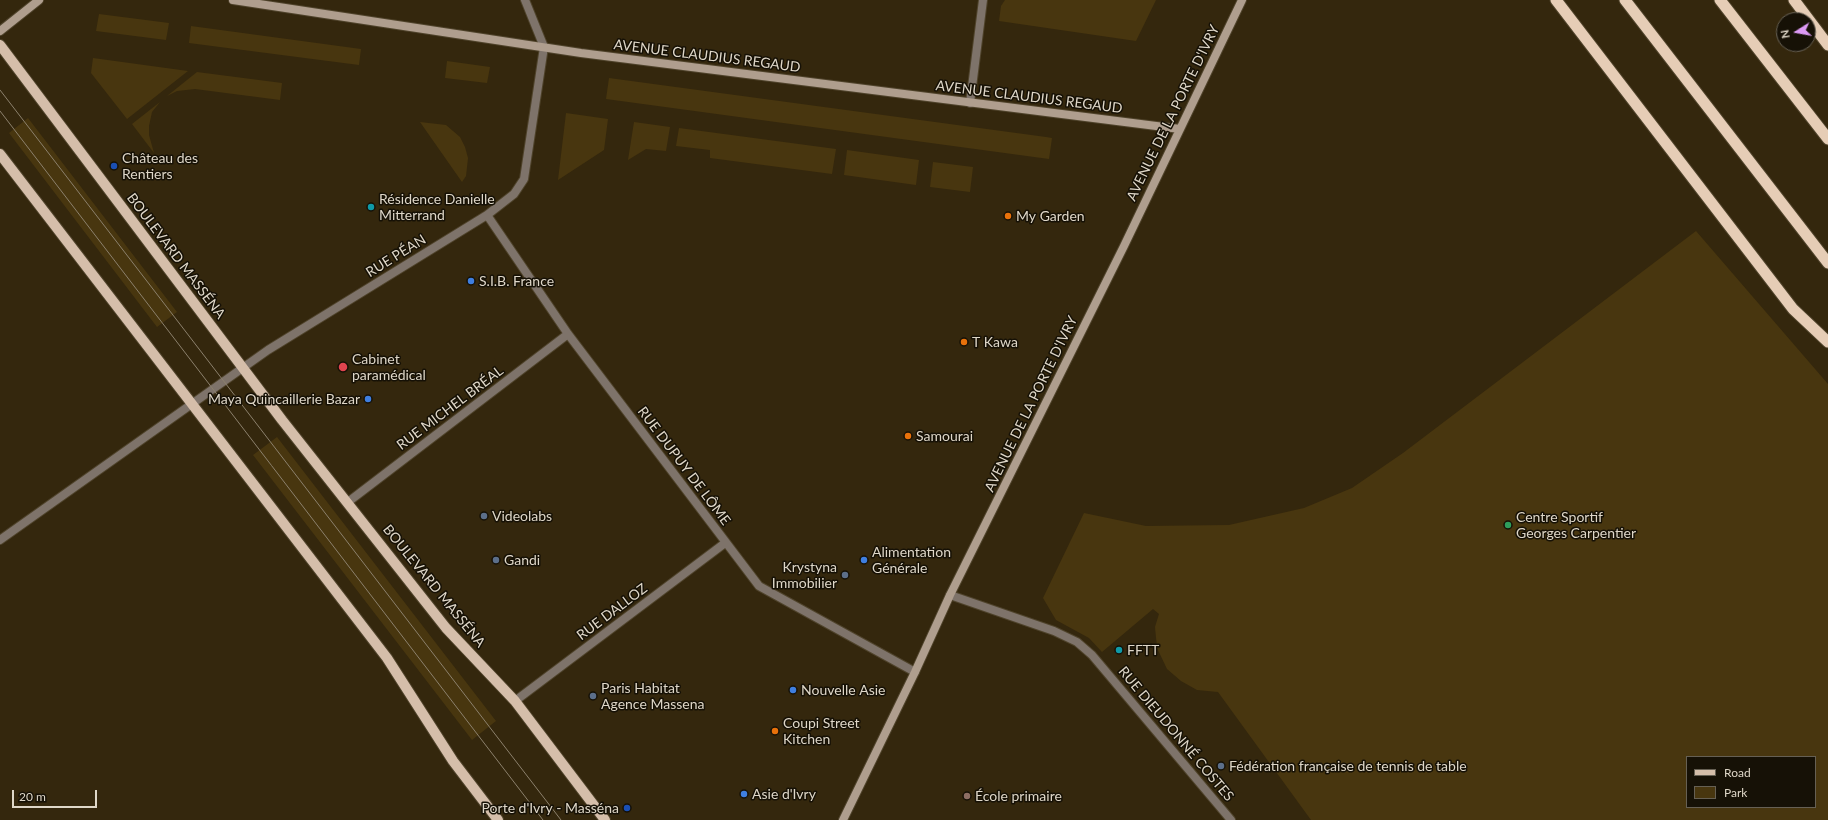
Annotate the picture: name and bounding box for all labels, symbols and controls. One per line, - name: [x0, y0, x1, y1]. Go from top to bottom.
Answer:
- north arrow: [1776, 12, 1816, 52]
- street label: AVENUE DE LA PORTE D'IVRY: [1123, 22, 1223, 204]
- text: N: [1778, 29, 1792, 40]
- street label: AVENUE CLAUDIUS REGAUD: [613, 36, 801, 76]
- street label: AVENUE CLAUDIUS REGAUD: [935, 77, 1123, 117]
- place label: Château des Rentiers: [122, 150, 198, 182]
- marker: Château des Rentiers: [109, 161, 119, 171]
- street label: BOULEVARD MASSÉNA: [123, 190, 229, 322]
- place label: Résidence Danielle Mitterrand: [379, 191, 495, 224]
- marker: Résidence Danielle Mitterrand: [366, 202, 376, 212]
- place label: My Garden: [1016, 208, 1085, 224]
- marker: My Garden: [1003, 211, 1013, 221]
- street label: RUE PÉAN: [363, 231, 429, 281]
- place label: S.I.B. France: [479, 273, 554, 289]
- marker: S.I.B. France: [466, 276, 476, 286]
- street label: AVENUE DE LA PORTE D'IVRY: [981, 313, 1081, 495]
- place label: T Kawa: [972, 334, 1018, 350]
- marker: T Kawa: [959, 337, 969, 347]
- place label: Cabinet paramédical: [352, 351, 426, 384]
- marker: Cabinet paramédical: [337, 361, 349, 373]
- street label: RUE MICHEL BRÉAL: [393, 362, 507, 454]
- place label: Maya Quincaillerie Bazar: [208, 391, 360, 407]
- marker: Maya Quincaillerie Bazar: [363, 394, 373, 404]
- street label: RUE DUPUY DE LÔME: [634, 403, 734, 529]
- place label: Samourai: [916, 428, 973, 444]
- marker: Samourai: [903, 431, 913, 441]
- place label: Videolabs: [492, 508, 552, 524]
- place label: Centre Sportif Georges Carpentier: [1516, 509, 1636, 542]
- marker: Videolabs: [479, 511, 489, 521]
- marker: Centre Sportif Georges Carpentier: [1503, 520, 1513, 530]
- street label: BOULEVARD MASSÉNA: [379, 521, 489, 651]
- place label: Alimentation Générale: [872, 544, 951, 576]
- place label: Gandi: [504, 552, 540, 568]
- marker: Gandi: [491, 555, 501, 565]
- marker: Alimentation Générale: [859, 555, 869, 565]
- place label: Krystyna Immobilier: [772, 559, 837, 592]
- marker: Krystyna Immobilier: [840, 570, 850, 580]
- street label: RUE DALLOZ: [573, 580, 651, 644]
- place label: FFTT: [1127, 642, 1159, 658]
- marker: FFTT: [1114, 645, 1124, 655]
- street label: RUE DIEUDONNÉ COSTES: [1115, 663, 1237, 805]
- place label: Paris Habitat Agence Massena: [601, 680, 704, 712]
- place label: Nouvelle Asie: [801, 682, 886, 698]
- marker: Nouvelle Asie: [788, 685, 798, 695]
- marker: Paris Habitat Agence Massena: [588, 691, 598, 701]
- place label: Coupi Street Kitchen: [783, 715, 860, 748]
- marker: Coupi Street Kitchen: [770, 726, 780, 736]
- legend: [1686, 756, 1816, 808]
- place label: Fédération française de tennis de table: [1229, 758, 1467, 774]
- marker: Fédération française de tennis de table: [1216, 761, 1226, 771]
- text: Road: [1724, 765, 1751, 780]
- scale bar: [14, 782, 99, 808]
- text: Park: [1724, 785, 1747, 800]
- place label: Asie d'Ivry: [752, 786, 816, 802]
- place label: École primaire: [975, 788, 1062, 804]
- text: 20 m: [19, 789, 46, 804]
- marker: Asie d'Ivry: [739, 789, 749, 799]
- marker: École primaire: [962, 791, 972, 801]
- place label: Porte d'Ivry - Masséna: [482, 800, 619, 816]
- marker: Porte d'Ivry - Masséna: [622, 803, 632, 813]

